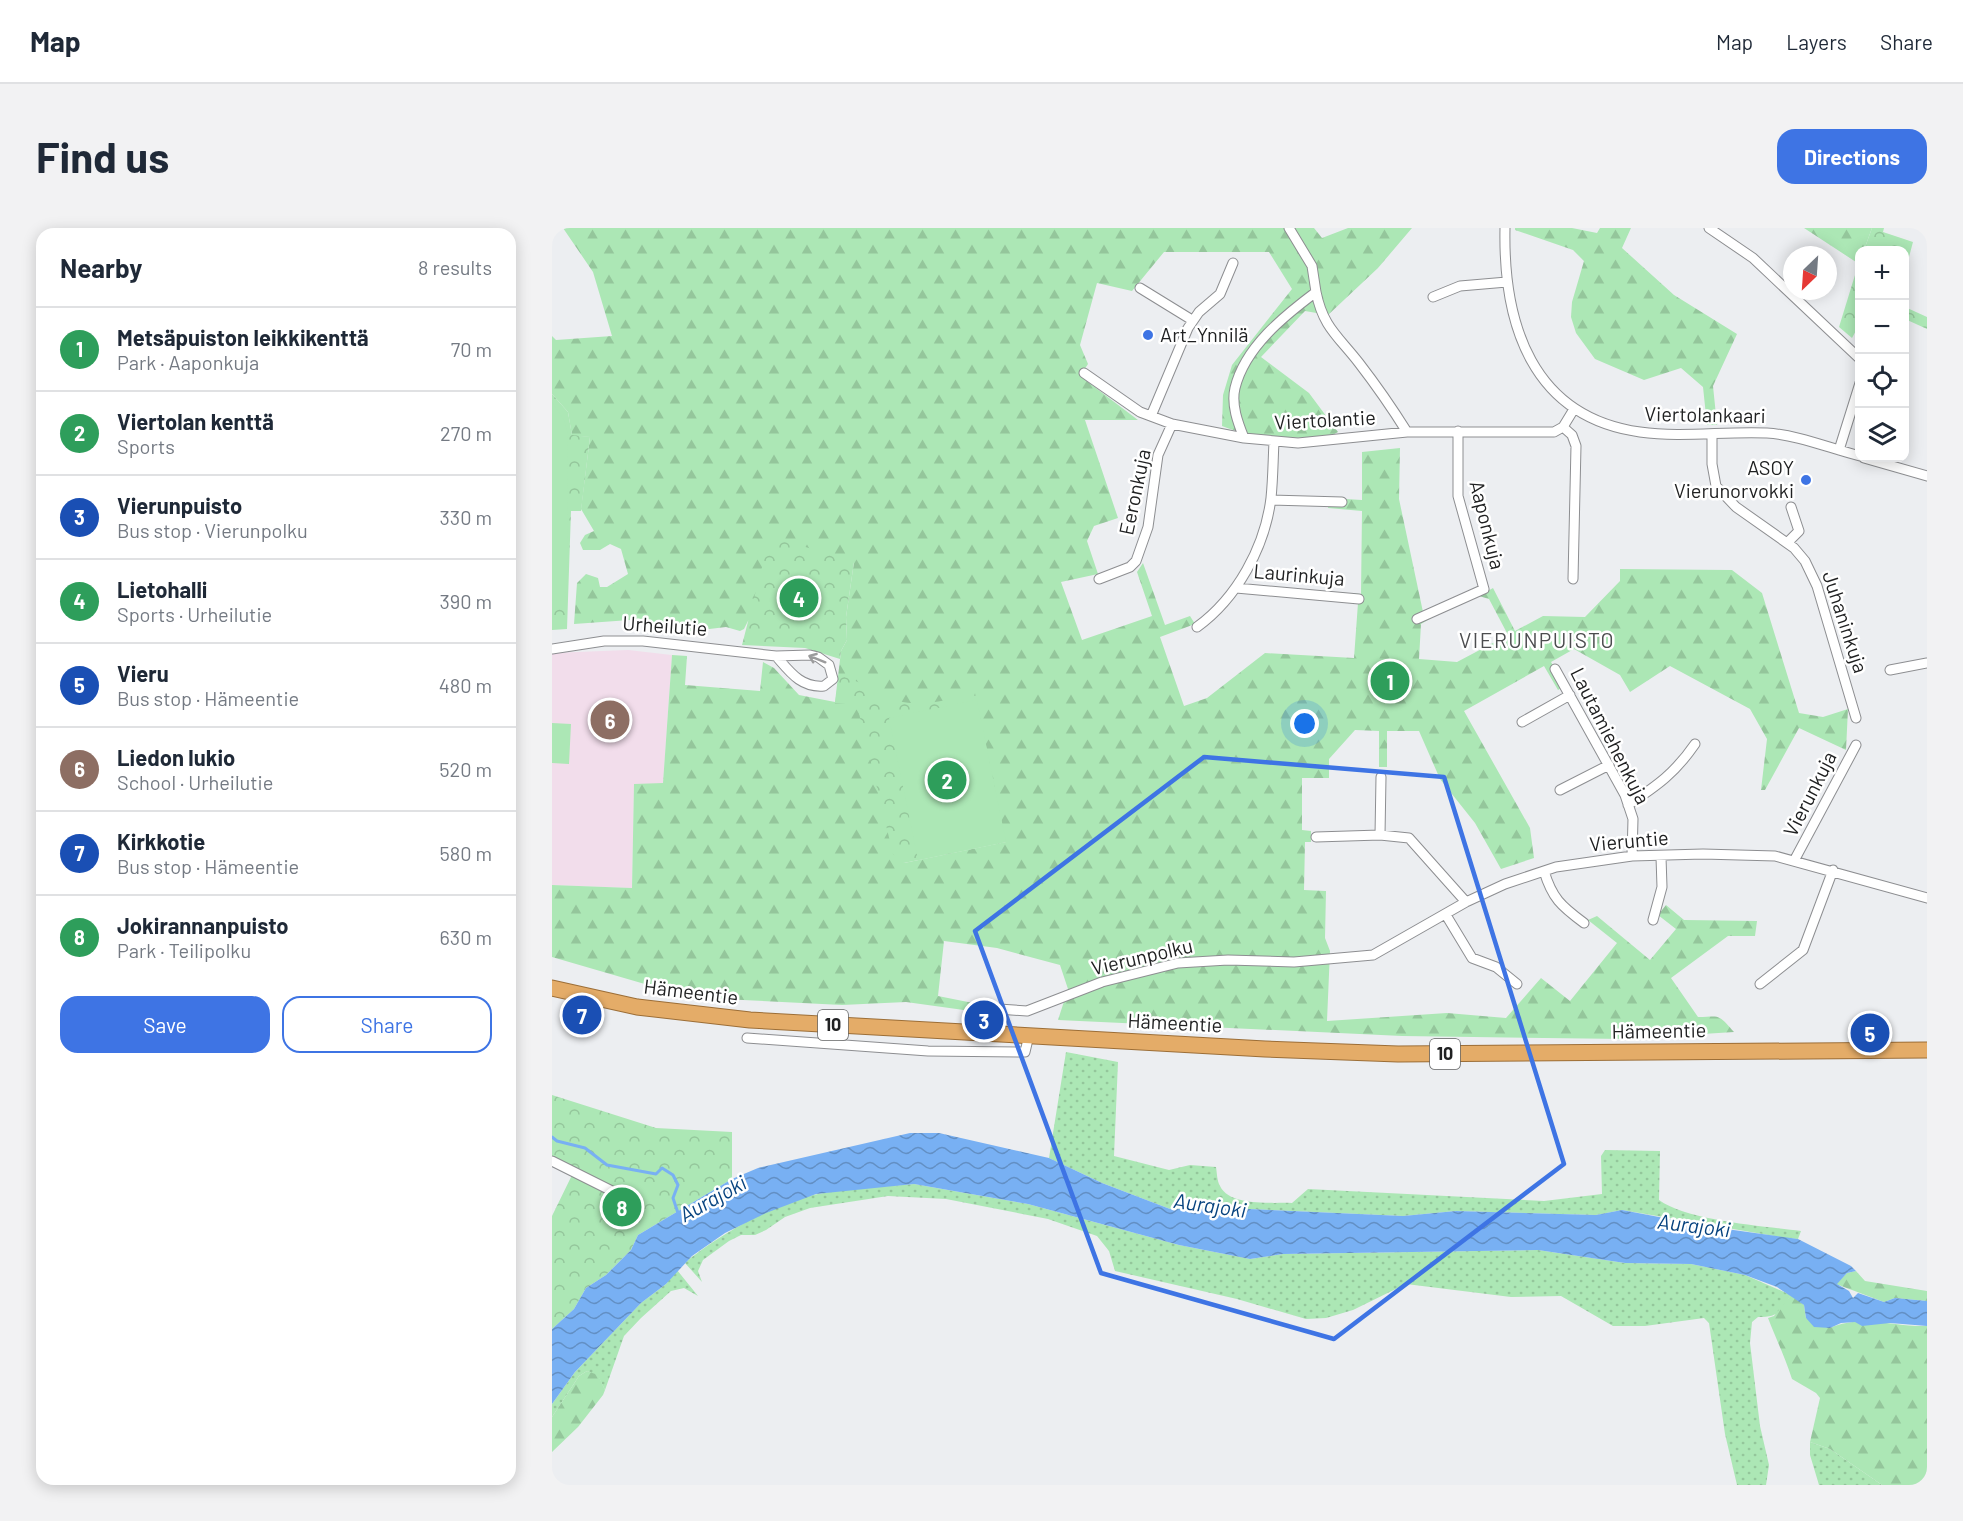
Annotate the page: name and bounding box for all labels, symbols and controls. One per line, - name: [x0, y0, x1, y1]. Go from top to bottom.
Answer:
- text: Map: [30, 24, 81, 58]
- text: Map: [1716, 29, 1753, 54]
- text: Layers: [1786, 29, 1847, 54]
- text: Share: [1880, 29, 1933, 54]
- button: Directions: [1777, 129, 1927, 184]
- text: Find us: [36, 131, 169, 181]
- north arrow: [1783, 246, 1837, 300]
- map controls: [1855, 246, 1909, 462]
- button: +: [1855, 246, 1909, 300]
- text: Nearby: [60, 252, 142, 283]
- text: 8 results: [418, 255, 492, 279]
- button: −: [1855, 300, 1909, 354]
- place label: Art_Ynnilä: [1160, 322, 1249, 346]
- text: Metsäpuiston leikkikenttä: [117, 324, 369, 350]
- marker: Art_Ynnilä: [1141, 328, 1155, 342]
- text: 1: [76, 337, 83, 361]
- text: 70 m: [451, 337, 492, 361]
- text: Park · Aaponkuja: [117, 350, 259, 374]
- button: locate: [1855, 354, 1909, 408]
- street label: Viertolankaari: [1644, 401, 1766, 427]
- street label: Viertolantie: [1274, 404, 1376, 434]
- text: Viertolan kenttä: [117, 408, 274, 434]
- button: layers: [1855, 408, 1909, 462]
- text: 2: [74, 421, 85, 445]
- text: 270 m: [440, 421, 492, 445]
- text: Sports: [117, 434, 175, 458]
- street label: Eeronkuja: [1113, 447, 1155, 537]
- place label: ASOY Vierunorvokki: [1674, 455, 1794, 502]
- marker: ASOY Vierunorvokki: [1799, 473, 1813, 487]
- street label: Aaponkuja: [1465, 478, 1511, 572]
- text: Vierunpuisto: [117, 492, 242, 518]
- text: 3: [74, 505, 85, 529]
- text: 330 m: [440, 505, 492, 529]
- text: Bus stop · Vierunpolku: [117, 518, 308, 542]
- street label: Laurinkuja: [1253, 558, 1346, 590]
- street label: Juhaninkuja: [1818, 568, 1874, 676]
- text: Lietohalli: [117, 576, 207, 602]
- pin: 4: [780, 576, 818, 620]
- text: 4: [73, 589, 86, 613]
- text: 390 m: [439, 589, 492, 613]
- text: Sports · Urheilutie: [117, 602, 272, 626]
- street label: Urheilutie: [622, 610, 708, 640]
- district label: VIERUNPUISTO: [1459, 627, 1615, 652]
- one-way arrow: [809, 653, 827, 664]
- pin: 1: [1370, 658, 1410, 704]
- text: Vieru: [117, 660, 169, 686]
- street label: Lautamiehenkuja: [1566, 663, 1656, 808]
- text: 5: [74, 673, 85, 697]
- text: 480 m: [439, 673, 492, 697]
- text: Bus stop · Hämeentie: [117, 686, 299, 710]
- pin: 6: [590, 698, 630, 742]
- your location: [1290, 709, 1319, 738]
- text: Liedon lukio: [117, 744, 235, 770]
- street label: Vierunkuja: [1777, 747, 1841, 840]
- text: 6: [74, 757, 85, 781]
- text: 520 m: [439, 757, 492, 781]
- pin: 2: [928, 758, 966, 802]
- text: School · Urheilutie: [117, 770, 273, 794]
- street label: Vieruntie: [1588, 825, 1669, 855]
- text: Kirkkotie: [117, 828, 205, 854]
- text: 7: [75, 841, 84, 865]
- text: 580 m: [439, 841, 492, 865]
- text: Bus stop · Hämeentie: [117, 854, 299, 878]
- text: Jokirannanpuisto: [117, 912, 289, 938]
- text: 8: [74, 925, 85, 949]
- text: 630 m: [440, 925, 492, 949]
- street label: Vierunpolku: [1089, 933, 1195, 979]
- text: Park · Teilipolku: [117, 938, 251, 962]
- street label: Hämeentie: [643, 973, 740, 1009]
- pin: 7: [562, 992, 602, 1038]
- button: Save: [60, 996, 270, 1053]
- button: Share: [282, 996, 492, 1053]
- pin: 3: [964, 998, 1004, 1042]
- street label: Hämeentie: [1127, 1008, 1223, 1036]
- road number: 10: [818, 1010, 848, 1040]
- pin: 5: [1850, 1010, 1890, 1056]
- street label: Hämeentie: [1611, 1017, 1707, 1043]
- road number: 10: [1430, 1039, 1460, 1069]
- water label: Aurajoki: [674, 1169, 751, 1226]
- pin: 8: [602, 1184, 642, 1230]
- water label: Aurajoki: [1172, 1187, 1249, 1222]
- water label: Aurajoki: [1656, 1208, 1733, 1241]

